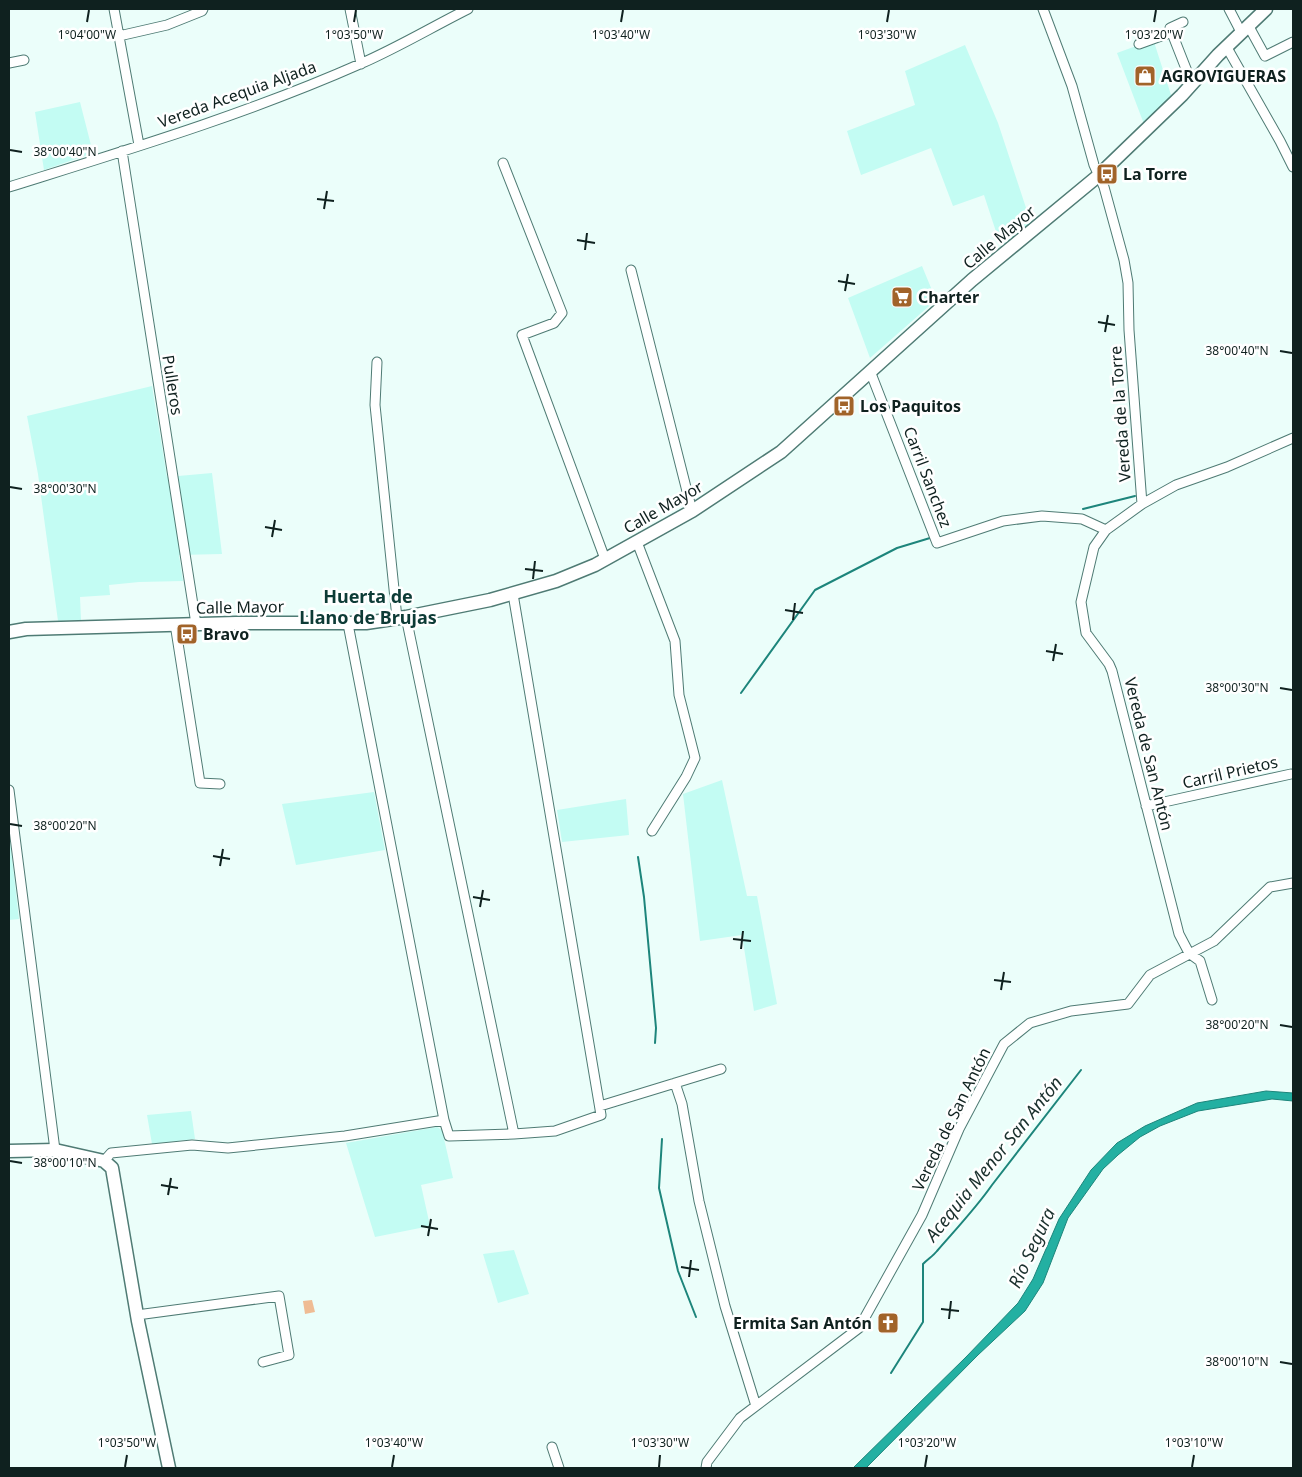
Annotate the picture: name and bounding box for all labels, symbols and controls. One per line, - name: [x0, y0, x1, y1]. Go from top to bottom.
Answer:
- text: 1°04'00"W: [58, 26, 116, 43]
- text: 1°03'50"W: [325, 26, 383, 43]
- text: 1°03'40"W: [592, 26, 650, 43]
- text: 1°03'30"W: [858, 26, 916, 43]
- text: 1°03'20"W: [1125, 26, 1183, 43]
- street label: Vereda Acequia Aljada: [155, 55, 319, 133]
- shop icon: AGROVIGUERAS: [1133, 64, 1157, 88]
- place label: AGROVIGUERAS: [1161, 65, 1286, 87]
- text: 38°00'40"N: [33, 143, 97, 160]
- bus stop icon: La Torre: [1095, 162, 1119, 186]
- place label: La Torre: [1123, 163, 1187, 185]
- street label: Calle Mayor: [958, 200, 1040, 274]
- supermarket icon: Charter: [890, 285, 914, 309]
- place label: Charter: [918, 286, 979, 308]
- text: 38°00'40"N: [1205, 342, 1269, 359]
- street label: Vereda de la Torre: [1104, 345, 1136, 483]
- street label: Pulleros: [157, 353, 189, 417]
- bus stop icon: Los Paquitos: [832, 394, 856, 418]
- place label: Los Paquitos: [860, 395, 961, 417]
- street label: Carril Sanchez: [899, 423, 957, 531]
- street label: Calle Mayor: [619, 475, 707, 539]
- text: 38°00'30"N: [33, 480, 97, 497]
- district label: Huerta de Llano de Brujas: [299, 584, 437, 629]
- street label: Calle Mayor: [196, 595, 285, 619]
- bus stop icon: Bravo: [175, 622, 199, 646]
- place label: Bravo: [203, 623, 249, 645]
- street label: Vereda de San Antón: [1119, 675, 1179, 833]
- text: 38°00'30"N: [1205, 679, 1269, 696]
- street label: Carril Prietos: [1180, 750, 1280, 794]
- text: 38°00'20"N: [33, 817, 97, 834]
- text: 38°00'20"N: [1205, 1016, 1269, 1033]
- street label: Vereda de San Antón: [907, 1044, 995, 1194]
- water label: Acequia Menor San Antón: [918, 1071, 1067, 1247]
- text: 38°00'10"N: [33, 1154, 97, 1171]
- water label: Río Segura: [1002, 1204, 1060, 1291]
- church icon: Ermita San Antón: [876, 1311, 900, 1335]
- place label: Ermita San Antón: [733, 1312, 872, 1334]
- text: 38°00'10"N: [1205, 1353, 1269, 1370]
- text: 1°03'50"W: [98, 1434, 156, 1451]
- text: 1°03'40"W: [365, 1434, 423, 1451]
- text: 1°03'30"W: [631, 1434, 689, 1451]
- text: 1°03'20"W: [898, 1434, 956, 1451]
- text: 1°03'10"W: [1165, 1434, 1223, 1451]

